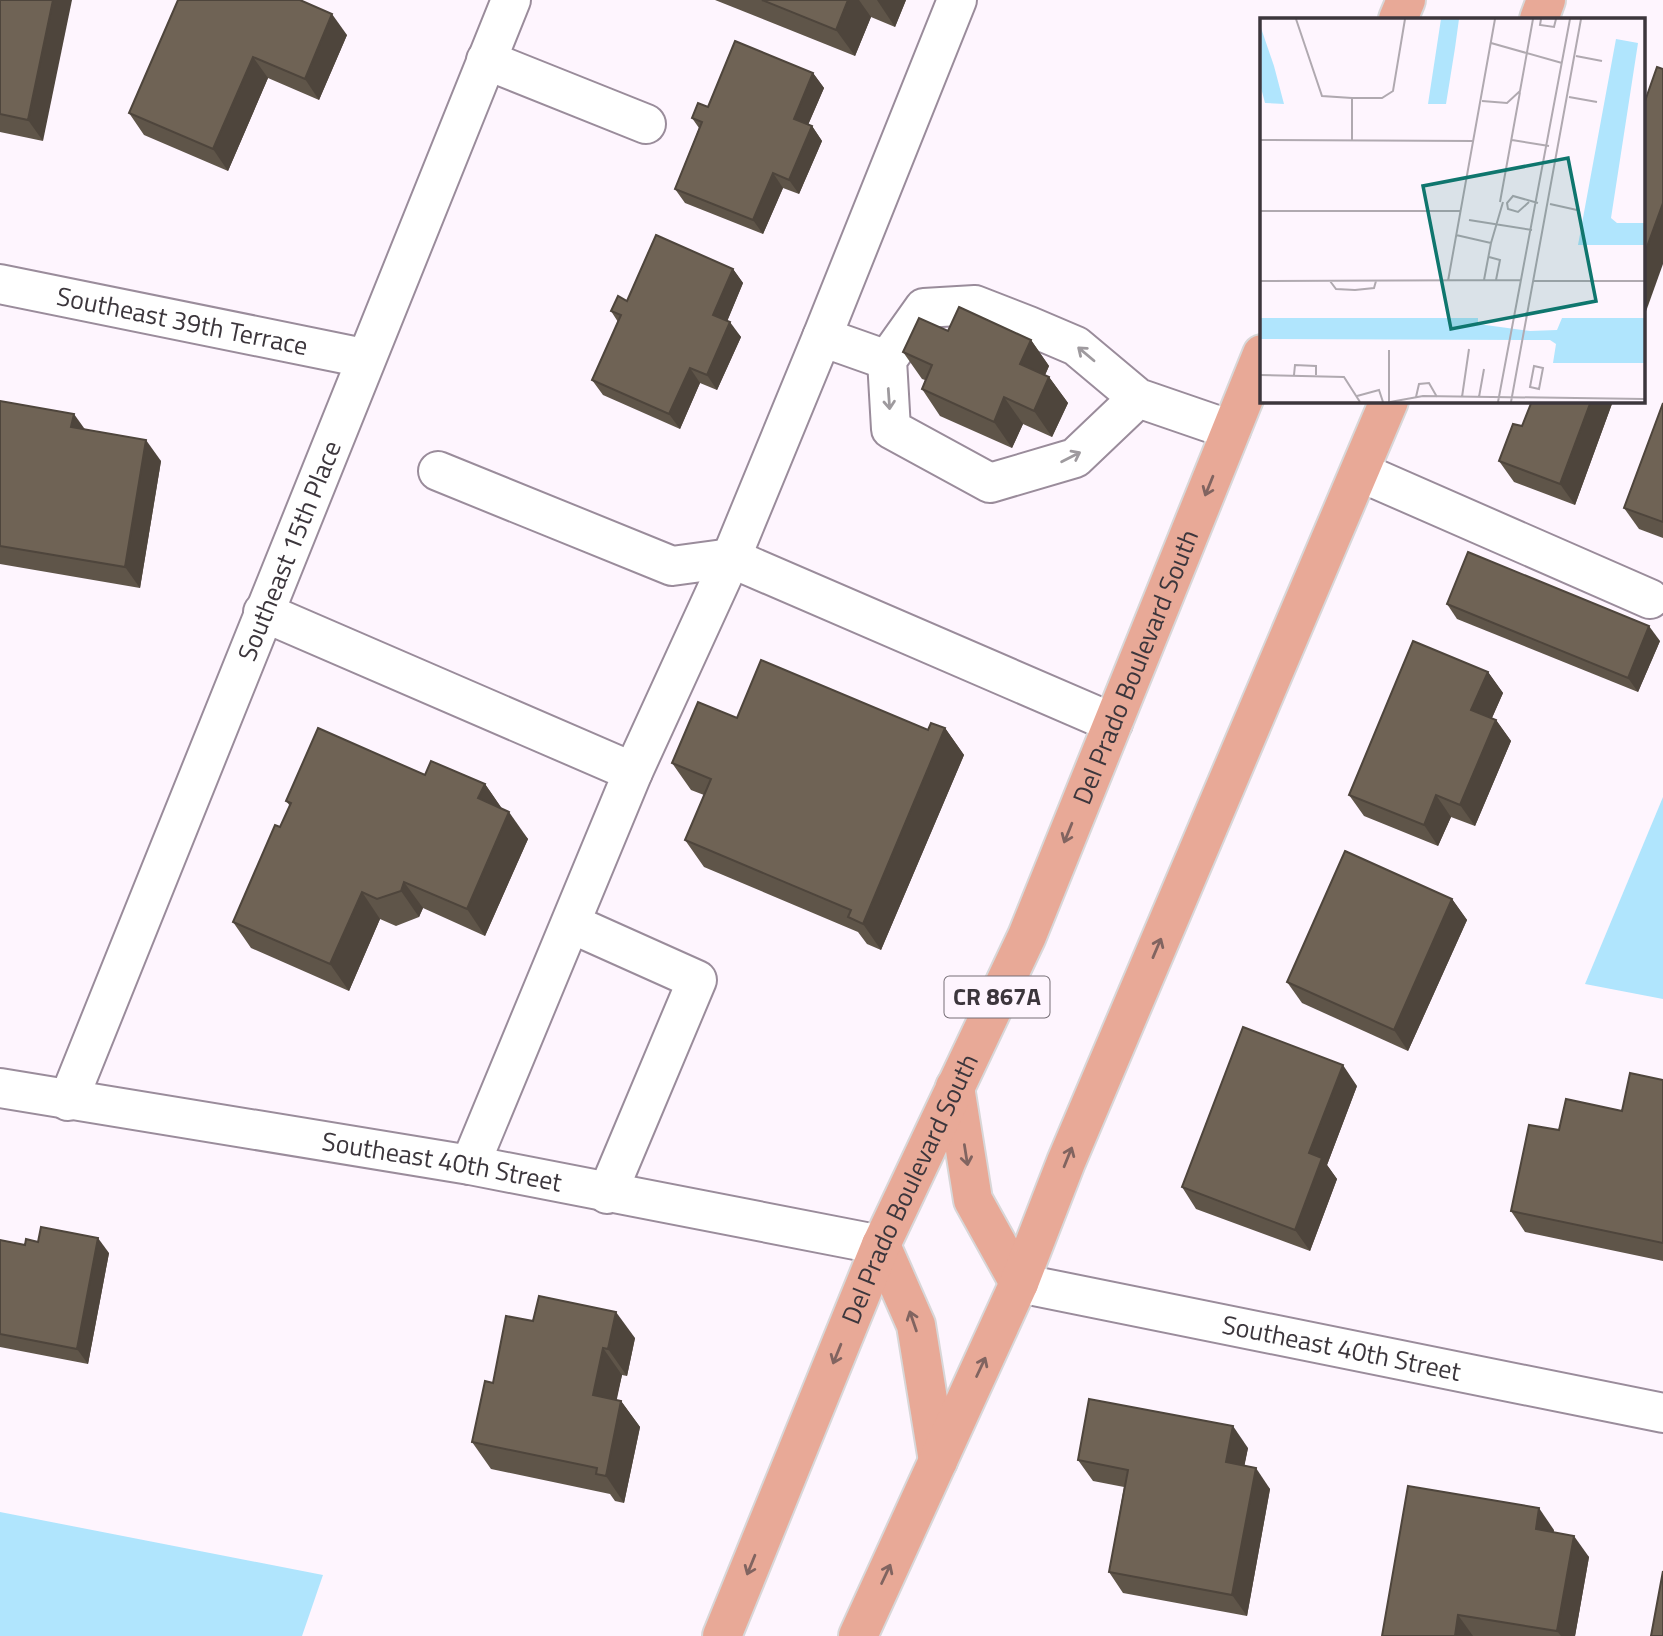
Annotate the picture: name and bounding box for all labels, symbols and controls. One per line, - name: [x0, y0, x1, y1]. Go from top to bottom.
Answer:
- inset map: [1260, 18, 1646, 402]
- street label: Southeast 39th Terrace: [53, 276, 312, 365]
- one-way arrow: [1077, 346, 1095, 362]
- one-way arrow: [883, 388, 896, 410]
- street label: Southeast 15th Place: [227, 435, 351, 667]
- one-way arrow: [1060, 450, 1080, 464]
- one-way arrow: [1202, 474, 1215, 496]
- street label: Del Prado Boulevard South: [1062, 524, 1208, 810]
- one-way arrow: [1061, 821, 1074, 843]
- one-way arrow: [1151, 937, 1164, 959]
- road number: CR 867A: [944, 976, 1050, 1017]
- street label: Del Prado Boulevard South: [831, 1047, 988, 1330]
- street label: Southeast 40th Street: [319, 1121, 565, 1201]
- one-way arrow: [960, 1143, 973, 1165]
- one-way arrow: [1062, 1147, 1075, 1168]
- street label: Southeast 40th Street: [1219, 1304, 1465, 1391]
- one-way arrow: [906, 1311, 918, 1333]
- one-way arrow: [829, 1343, 842, 1364]
- one-way arrow: [975, 1357, 988, 1378]
- one-way arrow: [744, 1553, 757, 1575]
- one-way arrow: [880, 1564, 893, 1585]

